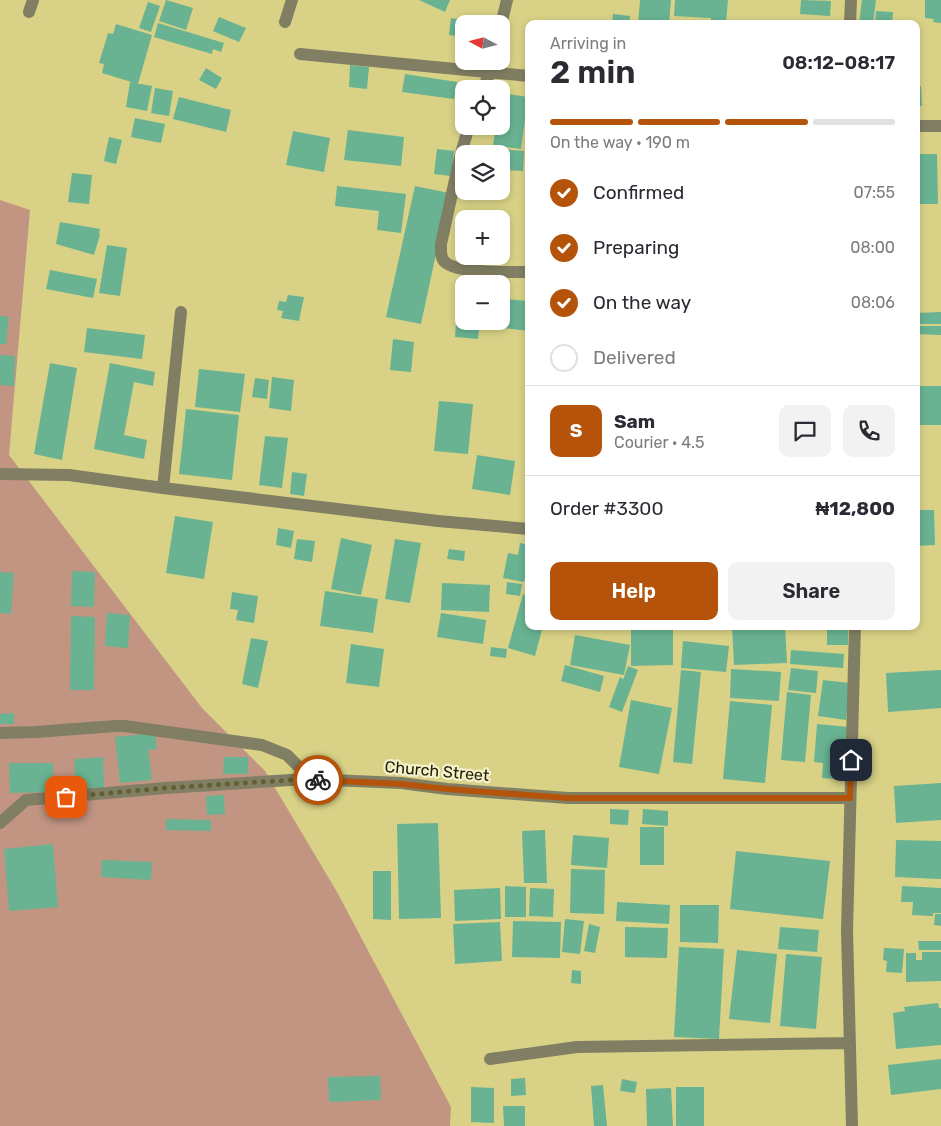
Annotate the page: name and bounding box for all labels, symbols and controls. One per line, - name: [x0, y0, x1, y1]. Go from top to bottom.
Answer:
- north arrow: [455, 15, 510, 70]
- map controls: [455, 15, 510, 330]
- text: Arriving in: [550, 34, 626, 53]
- text: 08:12–08:17: [782, 51, 895, 74]
- text: 2 min: [550, 53, 635, 91]
- button: locate: [455, 80, 510, 135]
- text: On the way · 190 m: [550, 133, 690, 152]
- button: layers: [455, 145, 510, 200]
- icon: check: [550, 179, 578, 207]
- text: Confirmed: [593, 181, 684, 204]
- text: 07:55: [854, 183, 895, 202]
- button: +: [455, 210, 510, 265]
- icon: check: [550, 234, 578, 262]
- text: Preparing: [593, 236, 679, 259]
- text: 08:00: [850, 238, 895, 257]
- button: −: [455, 275, 510, 330]
- icon: check: [550, 289, 578, 317]
- text: On the way: [593, 291, 691, 314]
- text: 08:06: [851, 293, 895, 312]
- text: Delivered: [593, 346, 676, 369]
- button: chat: [779, 405, 831, 457]
- button: phone: [843, 405, 895, 457]
- text: Sam: [614, 410, 655, 433]
- text: S: [570, 419, 582, 442]
- text: Courier · 4.5: [614, 433, 704, 452]
- text: Order #3300: [550, 497, 663, 520]
- text: ₦12,800: [816, 497, 895, 520]
- button: Help: [550, 562, 718, 620]
- button: Share: [728, 562, 895, 620]
- pin: [830, 739, 872, 781]
- icon: home: [837, 746, 865, 774]
- courier: [293, 755, 343, 805]
- street label: Church Street: [384, 757, 490, 785]
- icon: bike: [304, 766, 332, 794]
- pin: [45, 776, 87, 818]
- icon: bag: [52, 783, 80, 811]

